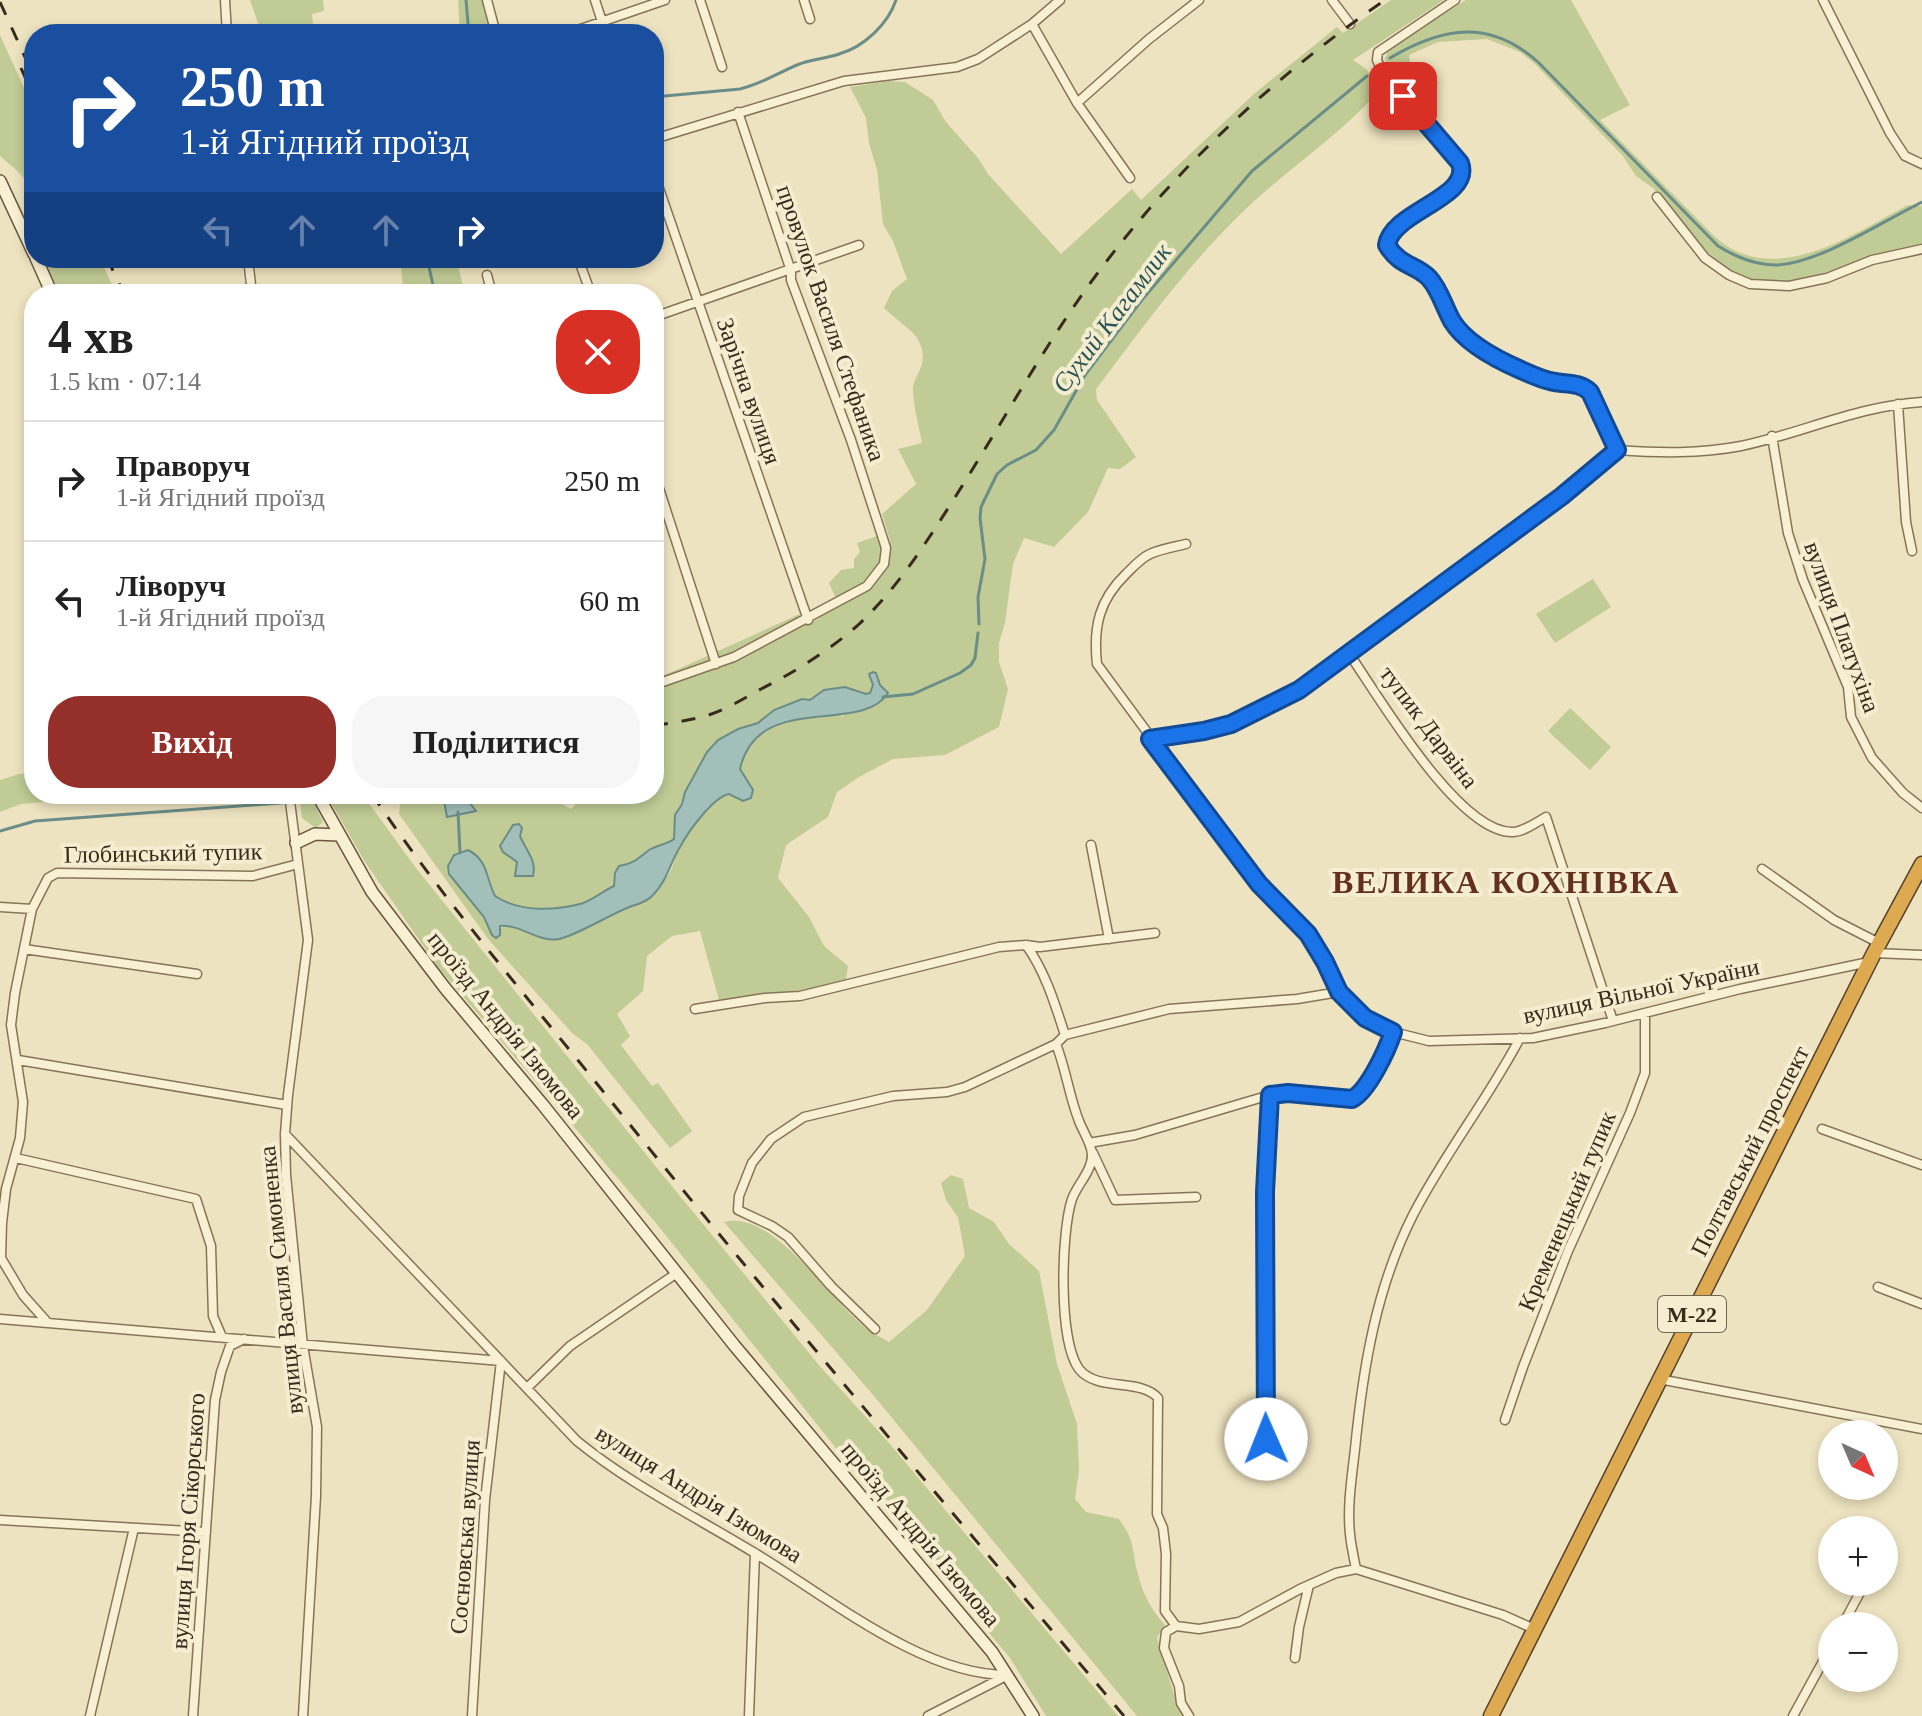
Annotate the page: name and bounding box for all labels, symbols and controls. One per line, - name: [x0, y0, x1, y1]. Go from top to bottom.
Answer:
- icon: right: [48, 56, 152, 160]
- text: 250 m: [180, 56, 325, 118]
- pin: [1369, 62, 1437, 130]
- icon: arrive: [1381, 74, 1425, 118]
- text: 1-й Ягідний проїзд: [180, 122, 469, 162]
- street label: провулок Василя Стефаника: [771, 182, 891, 465]
- icon: left: [196, 208, 240, 252]
- icon: ahead: [280, 208, 324, 252]
- icon: ahead: [364, 208, 408, 252]
- icon: right: [448, 208, 492, 252]
- water label: Сухий Кагамлик: [1047, 237, 1178, 398]
- text: 4 хв: [48, 310, 134, 363]
- button: close: [556, 310, 640, 394]
- street label: Зарічна вулиця: [712, 314, 786, 468]
- text: 1.5 km · 07:14: [48, 367, 201, 396]
- text: Праворуч: [116, 449, 250, 482]
- icon: right: [48, 459, 92, 503]
- text: 250 m: [564, 464, 640, 497]
- text: 1-й Ягідний проїзд: [116, 483, 325, 512]
- street label: вулиця Платухіна: [1799, 538, 1885, 716]
- text: Ліворуч: [116, 569, 226, 602]
- icon: left: [48, 579, 92, 623]
- text: 60 m: [579, 584, 640, 617]
- text: 1-й Ягідний проїзд: [116, 603, 325, 632]
- street label: тупик Дарвіна: [1375, 661, 1484, 793]
- button: Вихід: [48, 696, 336, 788]
- button: Поділитися: [352, 696, 640, 788]
- street label: Глобинський тупик: [64, 838, 263, 868]
- district label: ВЕЛИКА КОХНІВКА: [1332, 864, 1680, 900]
- street label: проїзд Андрія Ізюмова: [423, 926, 590, 1124]
- street label: вулиця Вільної України: [1521, 953, 1762, 1029]
- street label: Полтавський проспект: [1686, 1041, 1814, 1260]
- street label: Кременецький тупик: [1513, 1107, 1621, 1315]
- street label: вулиця Василя Симоненка: [254, 1144, 308, 1415]
- road number: М-22: [1658, 1296, 1726, 1332]
- street label: вулиця Ігоря Сікорського: [166, 1392, 210, 1650]
- position arrow: [1224, 1397, 1308, 1481]
- street label: вулиця Андрія Ізюмова: [591, 1420, 807, 1568]
- north arrow: [1818, 1420, 1898, 1500]
- map controls: [1818, 1420, 1898, 1692]
- street label: проїзд Андрія Ізюмова: [836, 1436, 1006, 1632]
- street label: Сосновська вулиця: [445, 1439, 485, 1635]
- button: +: [1818, 1516, 1898, 1596]
- button: −: [1818, 1612, 1898, 1692]

